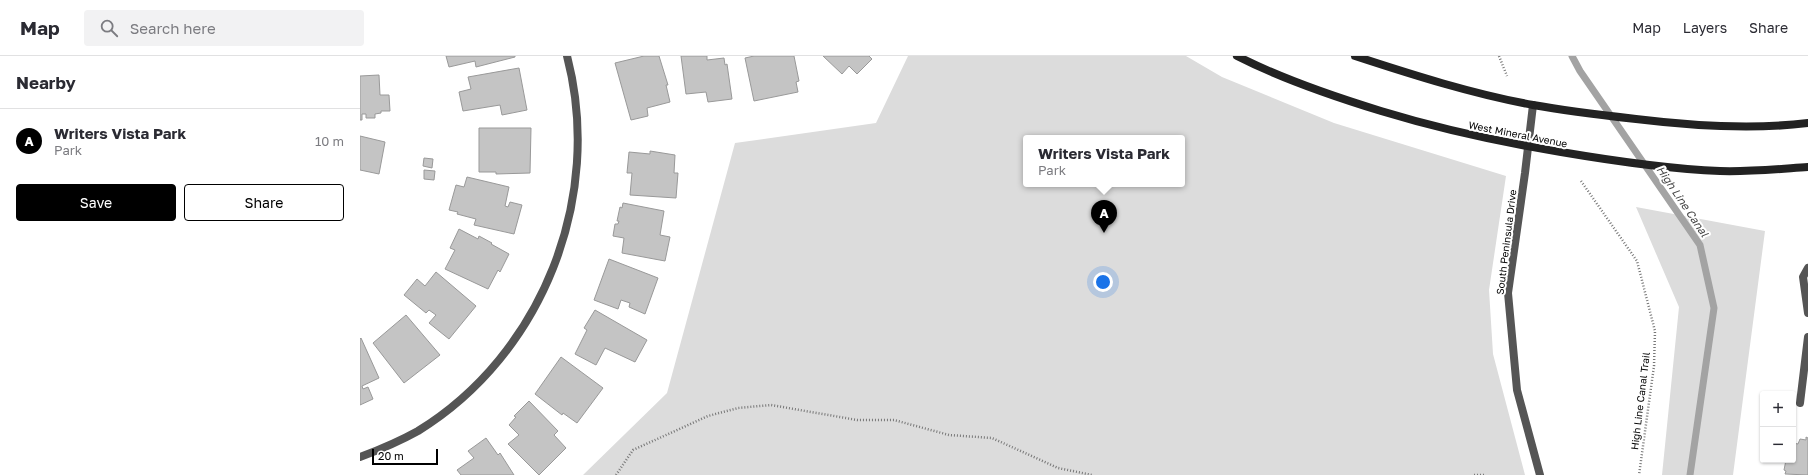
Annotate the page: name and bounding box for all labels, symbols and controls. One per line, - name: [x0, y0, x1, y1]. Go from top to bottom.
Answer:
- search box: [84, 10, 364, 46]
- text: Map: [20, 16, 60, 39]
- icon: search: [98, 17, 120, 39]
- text: Search here: [130, 19, 216, 37]
- text: Map: [1632, 19, 1661, 36]
- text: Layers: [1683, 19, 1727, 36]
- text: Share: [1749, 19, 1788, 36]
- text: Nearby: [16, 72, 76, 93]
- street label: West Mineral Avenue: [1468, 119, 1569, 150]
- text: Writers Vista Park: [54, 124, 186, 142]
- text: A: [24, 133, 34, 149]
- text: 10 m: [315, 133, 344, 149]
- popup: [1023, 135, 1185, 187]
- text: Park: [54, 142, 82, 158]
- text: Writers Vista Park: [1038, 144, 1170, 162]
- text: Park: [1038, 162, 1066, 178]
- water label: High Line Canal: [1654, 163, 1712, 240]
- button: Save: [16, 184, 176, 221]
- button: Share: [184, 184, 344, 221]
- street label: South Peninsula Drive: [1494, 189, 1518, 295]
- pin: A: [1091, 200, 1117, 233]
- your location: [1093, 272, 1113, 292]
- street label: High Line Canal Trail: [1628, 351, 1652, 451]
- map controls: [1760, 391, 1796, 463]
- button: +: [1760, 391, 1796, 427]
- button: −: [1760, 427, 1796, 463]
- scale bar: [372, 447, 438, 466]
- text: 20 m: [378, 449, 404, 462]

